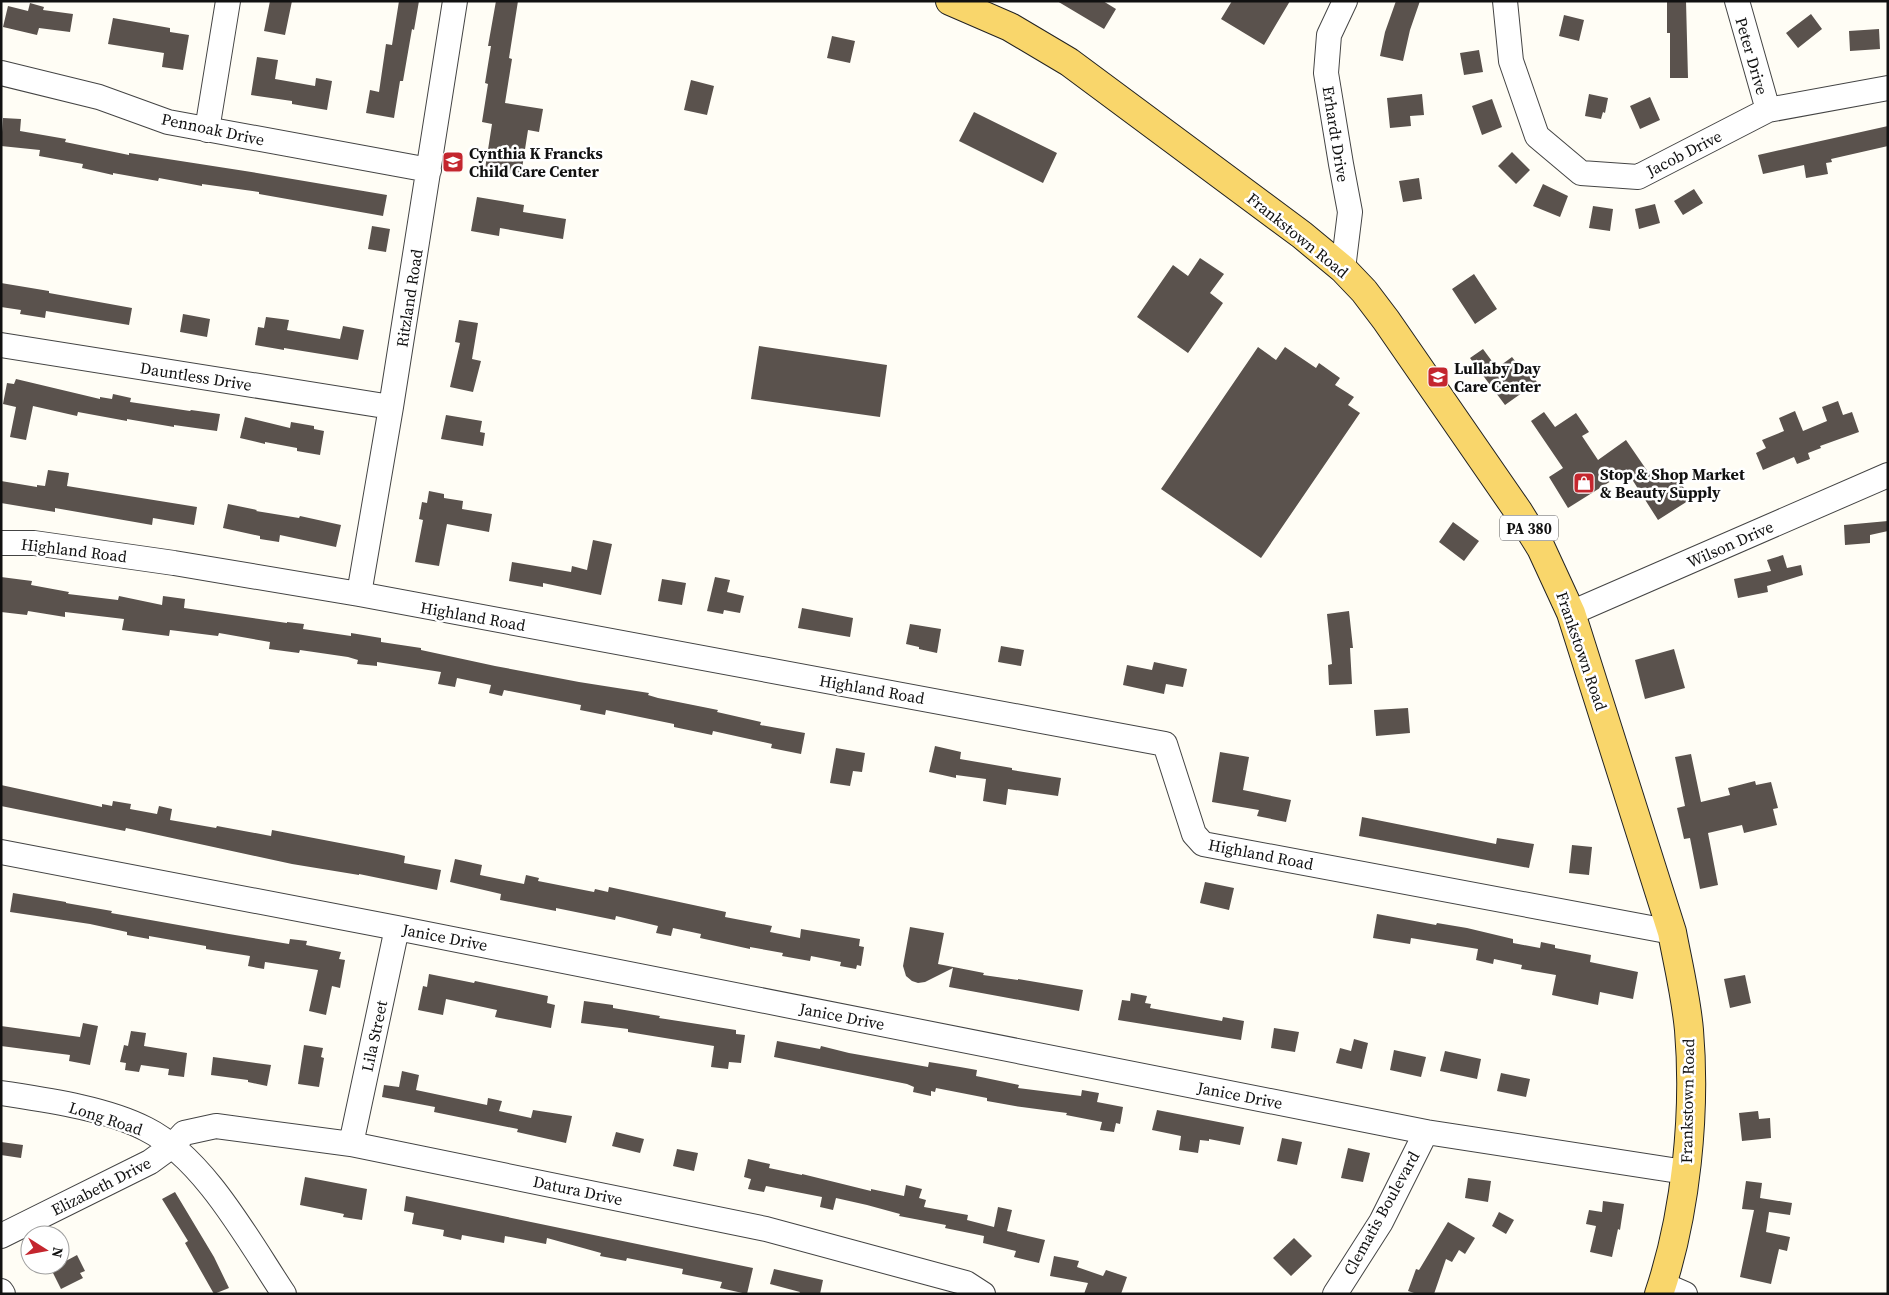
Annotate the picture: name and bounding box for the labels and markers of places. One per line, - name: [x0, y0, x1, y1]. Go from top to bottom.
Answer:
- place label: Cynthia K Francks Child Care Center: [469, 142, 603, 182]
- school or university icon: Cynthia K Francks Child Care Center: [441, 150, 465, 174]
- place label: Lullaby Day Care Center: [1454, 357, 1541, 397]
- school or university icon: Lullaby Day Care Center: [1426, 365, 1450, 389]
- place label: Stop & Shop Market & Beauty Supply: [1600, 463, 1745, 503]
- shop icon: Stop & Shop Market & Beauty Supply: [1572, 471, 1596, 495]

